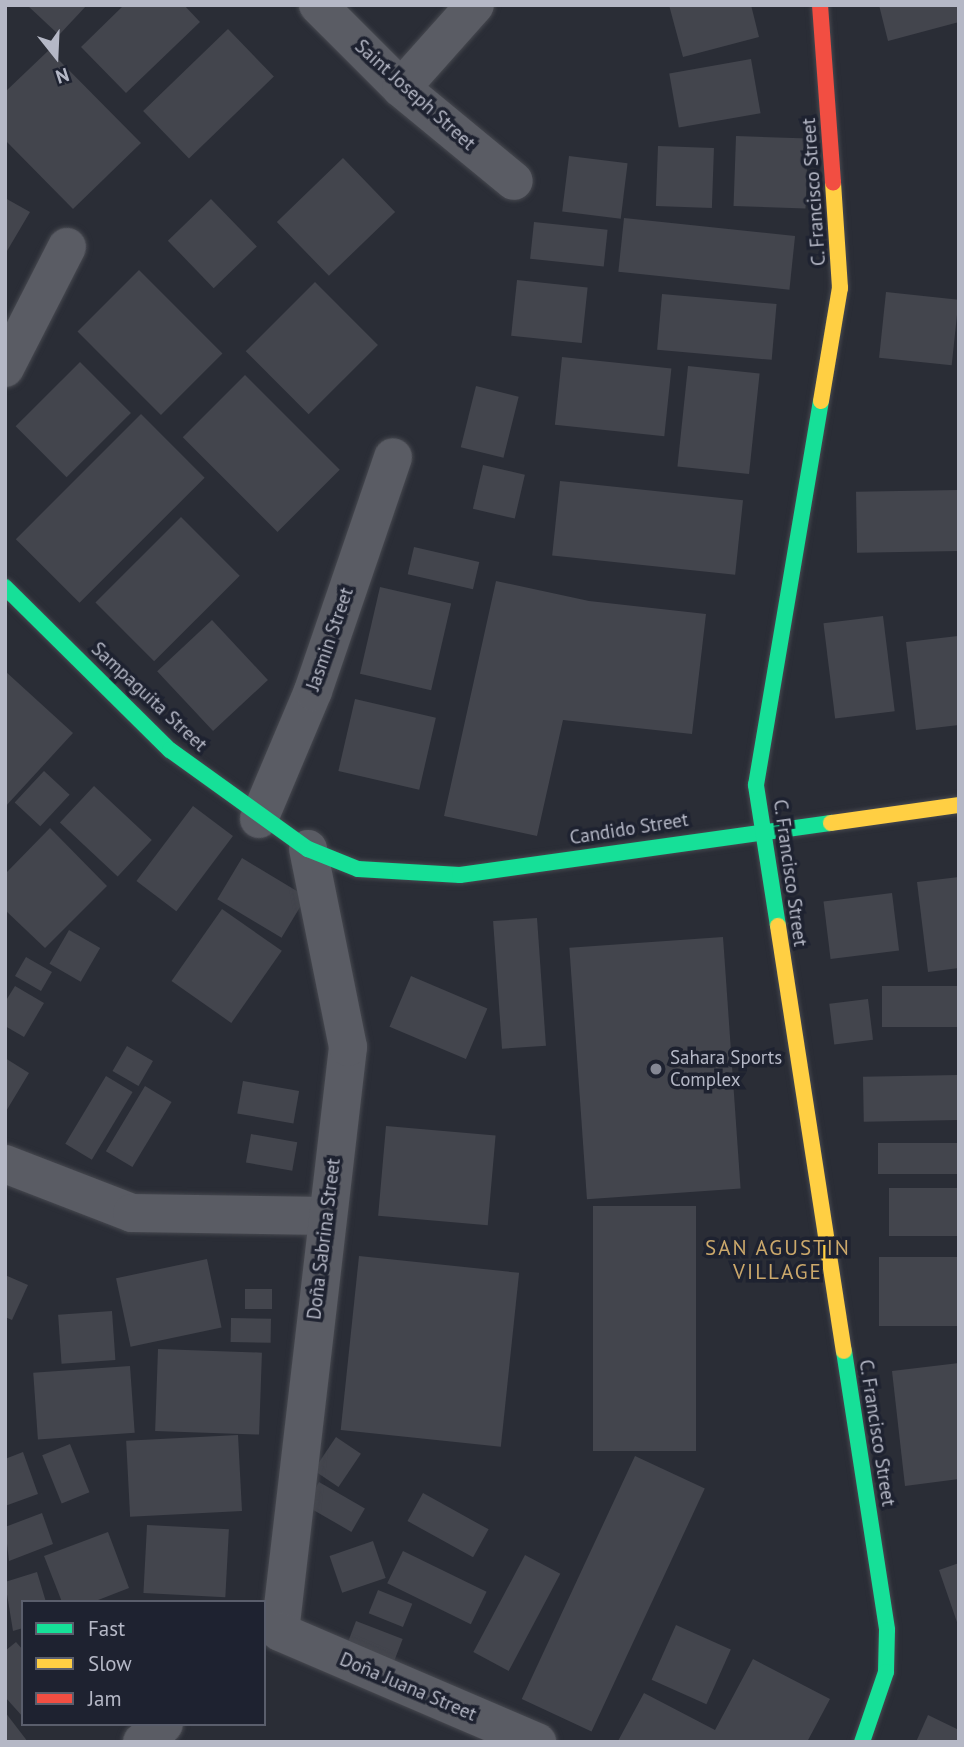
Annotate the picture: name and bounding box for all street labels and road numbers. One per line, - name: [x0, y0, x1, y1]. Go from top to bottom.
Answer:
- street label: Saint Joseph Street: [350, 35, 480, 155]
- street label: C. Francisco Street: [797, 117, 831, 267]
- street label: Jasmin Street: [302, 584, 358, 694]
- street label: Sampaguita Street: [87, 638, 211, 756]
- street label: C. Francisco Street: [768, 797, 812, 949]
- street label: Candido Street: [568, 808, 690, 850]
- street label: Doña Sabrina Street: [303, 1157, 345, 1321]
- street label: C. Francisco Street: [854, 1357, 900, 1509]
- street label: Doña Juana Street: [336, 1648, 480, 1726]

